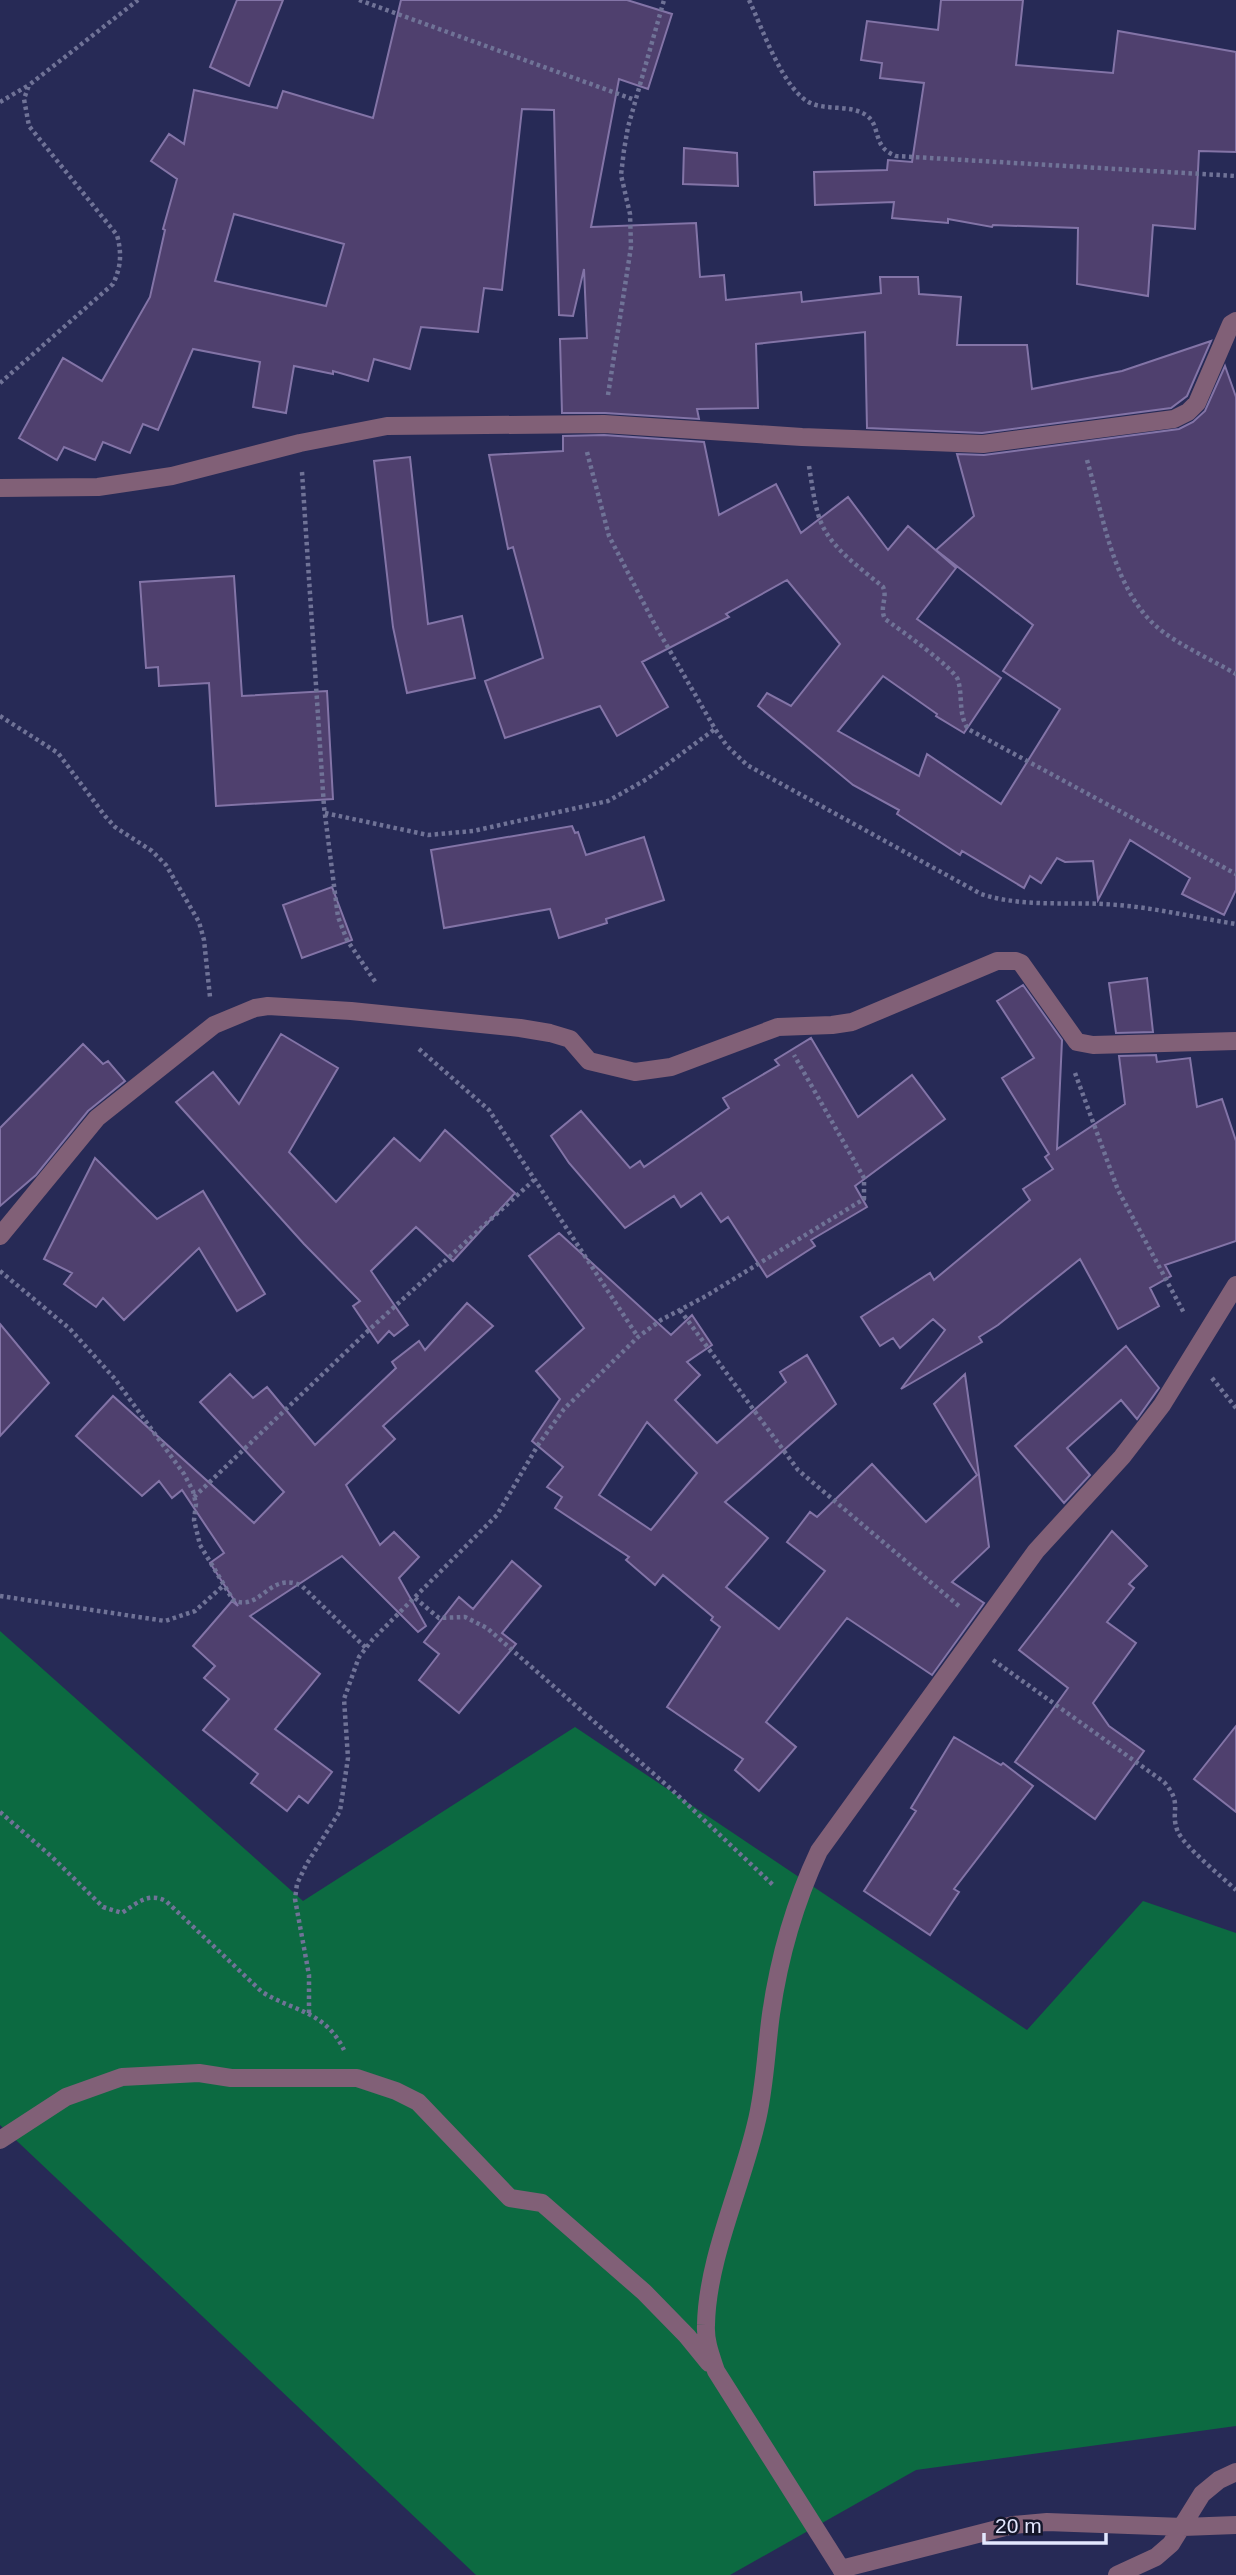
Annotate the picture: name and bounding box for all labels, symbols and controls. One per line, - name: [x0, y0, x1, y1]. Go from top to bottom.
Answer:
- scale bar: [984, 2502, 1106, 2546]
- text: 20 m: [995, 2514, 1042, 2537]

